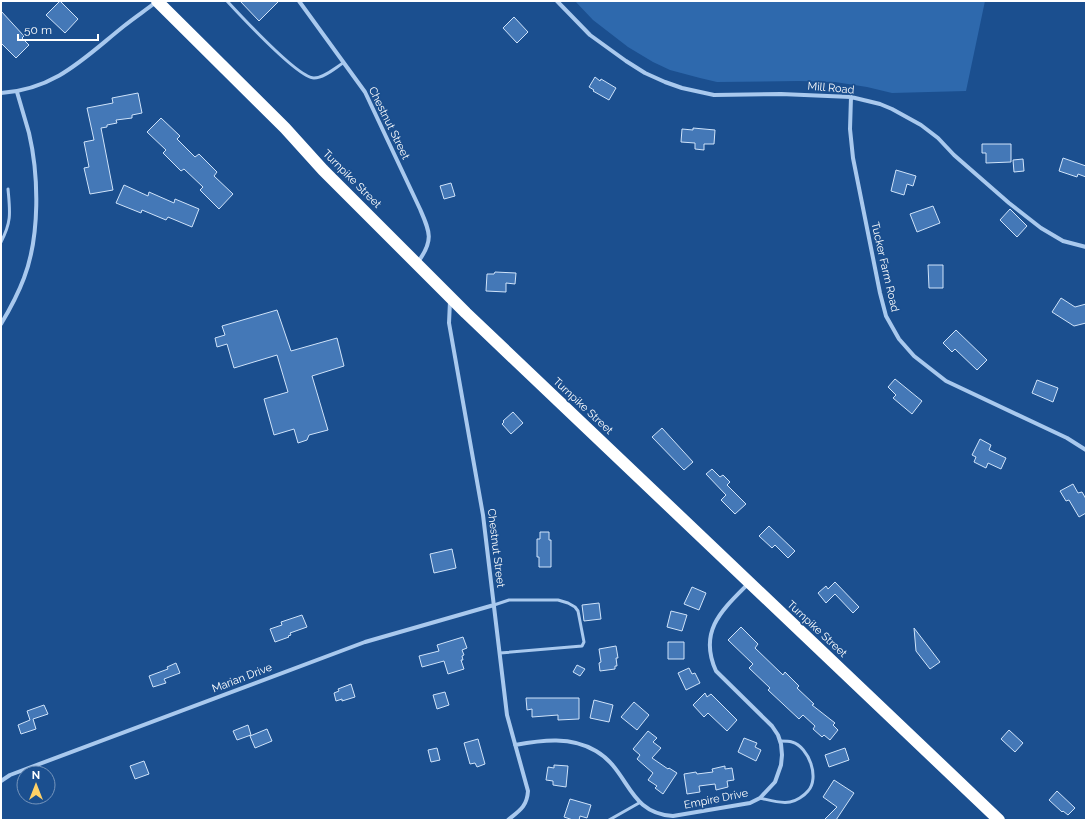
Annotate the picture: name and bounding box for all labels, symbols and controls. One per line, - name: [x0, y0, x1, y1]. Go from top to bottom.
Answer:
- scale bar: [18, 16, 98, 42]
- text: 50 m: [24, 23, 52, 37]
- street label: Mill Road: [807, 79, 855, 97]
- street label: Chestnut Street: [366, 84, 412, 162]
- street label: Turnpike Street: [320, 147, 384, 211]
- street label: Tucker Farm Road: [868, 221, 902, 313]
- street label: Turnpike Street: [550, 375, 616, 437]
- street label: Chestnut Street: [485, 508, 507, 588]
- street label: Turnpike Street: [784, 598, 850, 660]
- street label: Marian Drive: [210, 660, 274, 695]
- north arrow: [16, 765, 56, 805]
- text: N: [32, 769, 40, 782]
- street label: Empire Drive: [683, 786, 750, 812]

